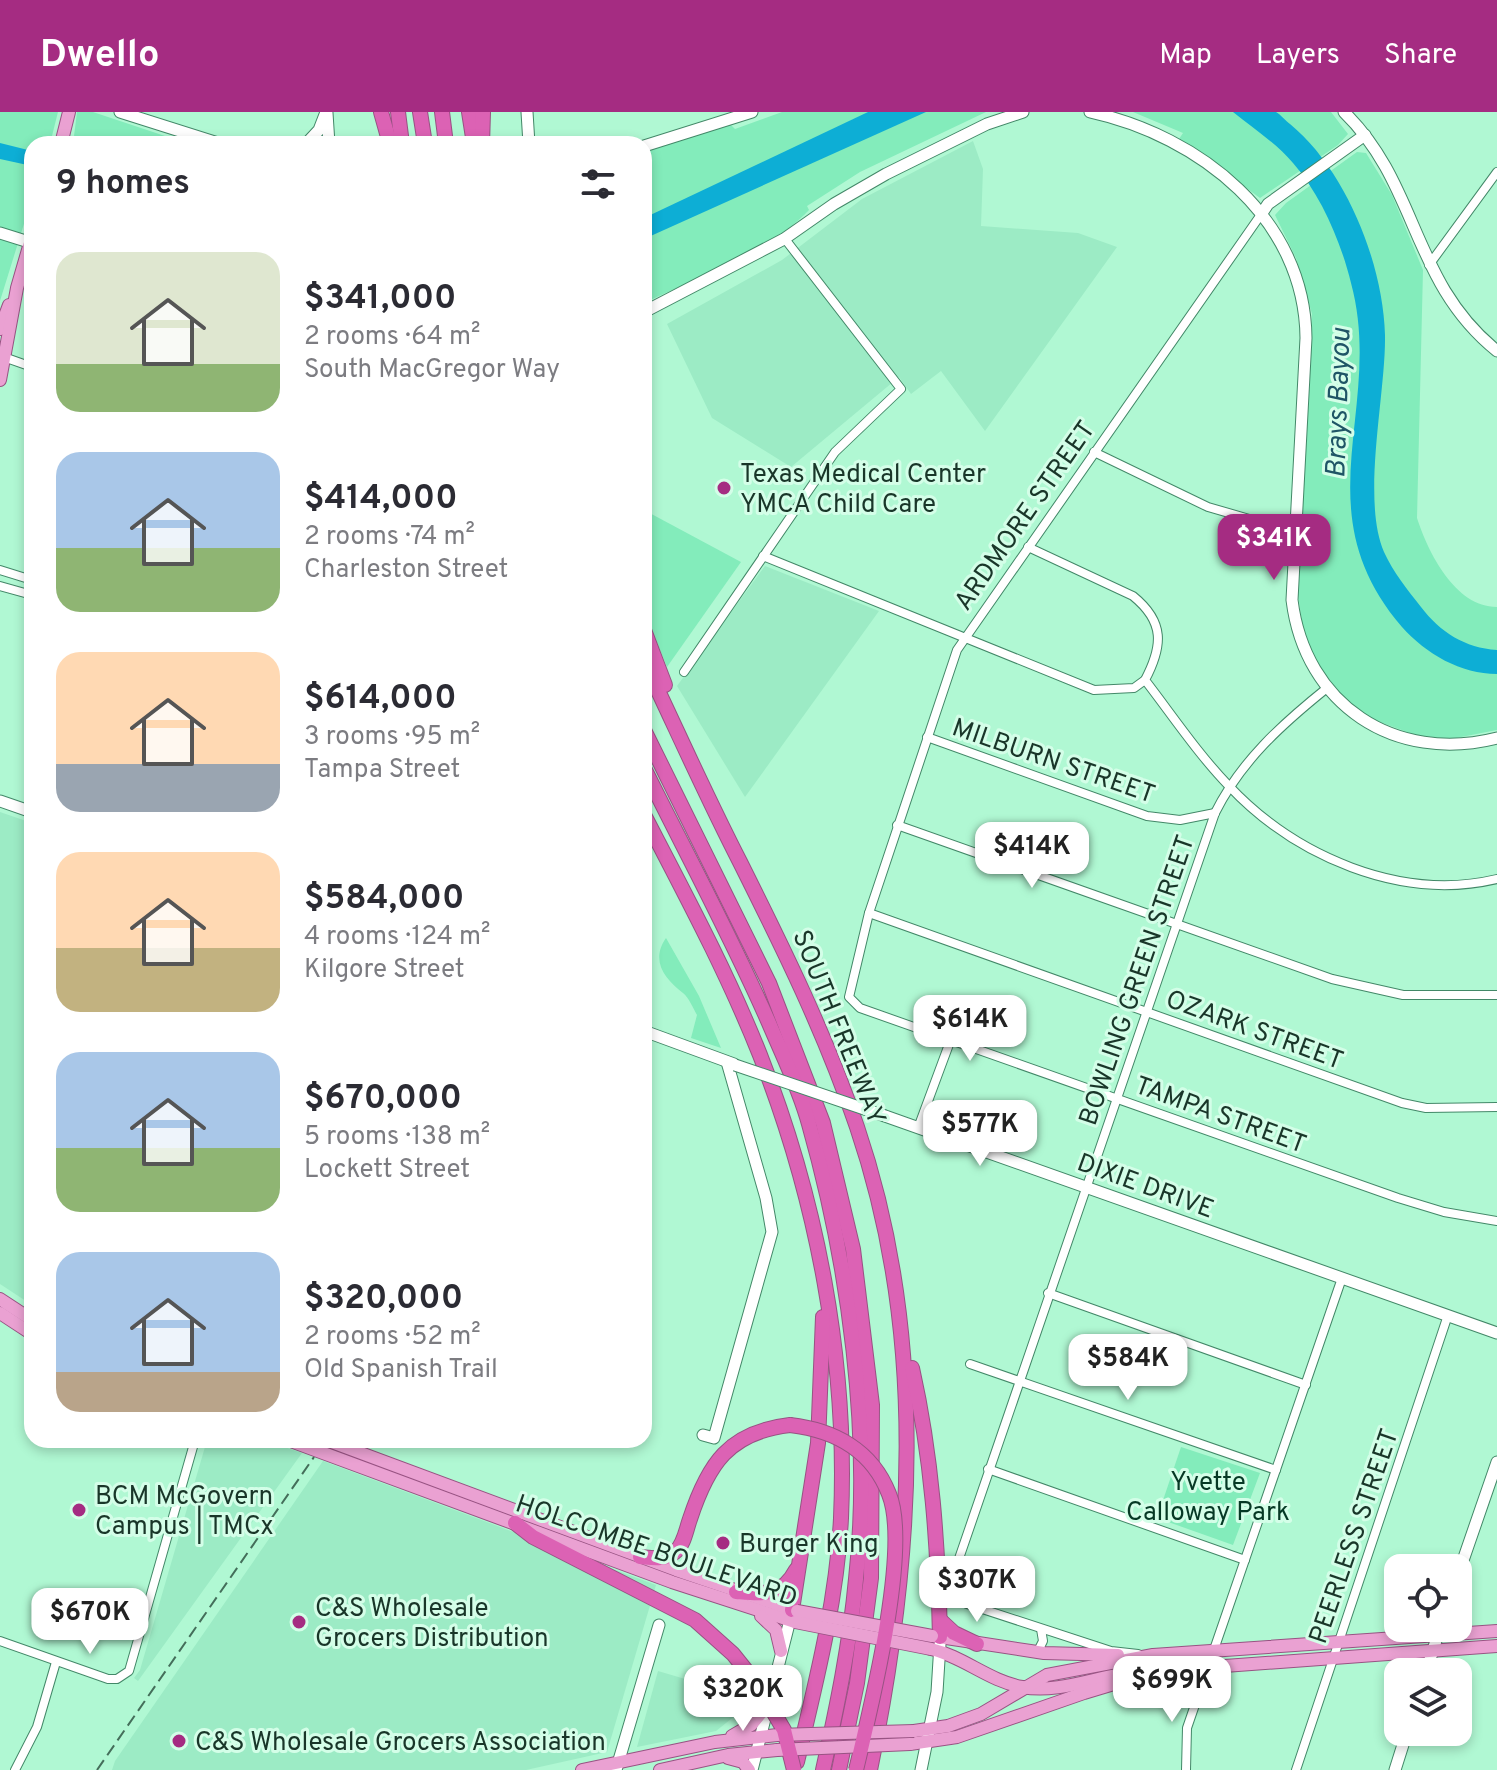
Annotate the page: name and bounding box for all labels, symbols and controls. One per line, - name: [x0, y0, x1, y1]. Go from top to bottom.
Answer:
- text: Dwello: [40, 32, 159, 81]
- text: Map: [1159, 38, 1212, 74]
- text: Layers: [1256, 38, 1340, 74]
- text: Share: [1384, 38, 1457, 74]
- icon: filters: [576, 162, 620, 206]
- text: 9 homes: [56, 163, 190, 206]
- text: $341,000: [304, 278, 456, 321]
- icon: home: [120, 284, 216, 380]
- text: 2 rooms · 64 m²: [304, 321, 480, 354]
- water label: Brays Bayou: [1319, 327, 1361, 479]
- text: South MacGregor Way: [304, 354, 560, 387]
- street label: ARDMORE STREET: [948, 415, 1104, 618]
- place label: Texas Medical Center YMCA Child Care: [740, 459, 986, 522]
- text: $414,000: [304, 478, 458, 521]
- marker: Texas Medical Center YMCA Child Care: [715, 479, 733, 497]
- icon: home: [120, 484, 216, 580]
- pin: $341K: [1218, 514, 1330, 582]
- text: 2 rooms · 74 m²: [304, 521, 475, 554]
- text: $341K: [1236, 523, 1312, 556]
- text: Charleston Street: [304, 554, 508, 587]
- text: $614,000: [304, 678, 457, 721]
- icon: home: [120, 684, 216, 780]
- street label: MILBURN STREET: [947, 712, 1159, 813]
- text: 3 rooms · 95 m²: [304, 721, 480, 754]
- text: Tampa Street: [304, 754, 460, 787]
- pin: $414K: [976, 822, 1088, 890]
- text: $414K: [993, 831, 1071, 864]
- street label: BOWLING GREEN STREET: [1073, 831, 1204, 1130]
- text: $584,000: [304, 878, 464, 921]
- icon: home: [120, 884, 216, 980]
- text: 4 rooms · 124 m²: [304, 921, 491, 954]
- street label: SOUTH FREEWAY: [784, 926, 892, 1130]
- text: Kilgore Street: [304, 954, 465, 987]
- street label: OZARK STREET: [1161, 984, 1347, 1079]
- pin: $614K: [914, 995, 1026, 1063]
- text: $614K: [931, 1004, 1009, 1037]
- street label: TAMPA STREET: [1130, 1070, 1310, 1163]
- text: $670,000: [304, 1078, 462, 1121]
- icon: home: [120, 1084, 216, 1180]
- pin: $577K: [924, 1100, 1036, 1168]
- text: $577K: [941, 1109, 1019, 1142]
- text: 5 rooms · 138 m²: [304, 1121, 490, 1154]
- street label: DIXIE DRIVE: [1072, 1147, 1218, 1227]
- text: Lockett Street: [304, 1154, 470, 1187]
- text: $320,000: [304, 1278, 463, 1321]
- icon: home: [120, 1284, 216, 1380]
- text: 2 rooms · 52 m²: [304, 1321, 481, 1354]
- pin: $584K: [1072, 1334, 1184, 1402]
- text: $584K: [1086, 1343, 1170, 1376]
- text: Old Spanish Trail: [304, 1354, 498, 1387]
- street label: PEERLESS STREET: [1303, 1425, 1408, 1649]
- park label: Yvette Calloway Park: [1126, 1467, 1290, 1530]
- place label: BCM McGovern Campus | TMCx: [95, 1481, 274, 1544]
- street label: HOLCOMBE BOULEVARD: [511, 1489, 802, 1616]
- marker: BCM McGovern Campus | TMCx: [70, 1501, 88, 1519]
- place label: Burger King: [739, 1529, 879, 1562]
- marker: Burger King: [714, 1534, 732, 1552]
- map controls: [1384, 1554, 1472, 1746]
- button: locate: [1384, 1554, 1472, 1642]
- pin: $307K: [921, 1556, 1033, 1624]
- text: $307K: [937, 1565, 1017, 1598]
- pin: $670K: [34, 1588, 146, 1656]
- place label: C&S Wholesale Grocers Distribution: [315, 1593, 549, 1656]
- text: $670K: [49, 1597, 131, 1630]
- marker: C&S Wholesale Grocers Distribution: [290, 1613, 308, 1631]
- pin: $699K: [1116, 1656, 1228, 1724]
- button: layers: [1384, 1658, 1472, 1746]
- pin: $320K: [687, 1665, 799, 1733]
- text: $699K: [1131, 1665, 1213, 1698]
- text: $320K: [702, 1674, 784, 1707]
- place label: C&S Wholesale Grocers Association: [195, 1727, 606, 1760]
- marker: C&S Wholesale Grocers Association: [170, 1732, 188, 1750]

